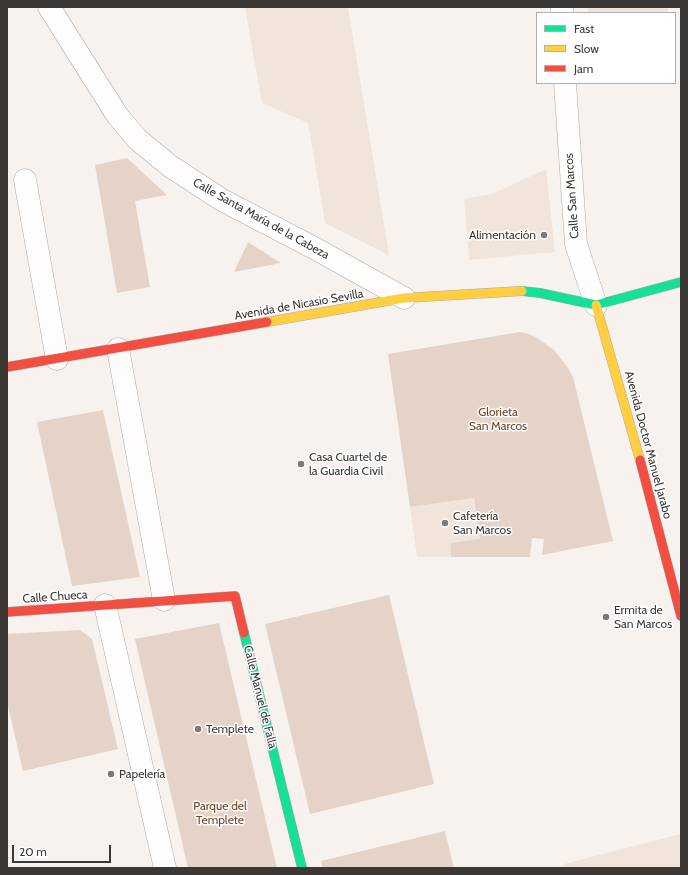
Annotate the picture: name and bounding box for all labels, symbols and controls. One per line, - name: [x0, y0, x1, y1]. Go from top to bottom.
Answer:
- legend: [536, 12, 676, 84]
- text: Fast: [574, 21, 594, 36]
- text: Slow: [574, 41, 599, 56]
- text: Jam: [574, 61, 593, 76]
- street label: Calle San Marcos: [562, 153, 582, 239]
- street label: Calle Santa María de la Cabeza: [190, 175, 332, 263]
- place label: Alimentación: [469, 228, 536, 242]
- marker: Alimentación: [539, 230, 549, 240]
- street label: Avenida de Nicasio Sevilla: [233, 287, 365, 323]
- street label: Avenida Doctor Manuel Jarabo: [621, 369, 675, 521]
- park label: Glorieta San Marcos: [469, 405, 527, 433]
- place label: Casa Cuartel de la Guardia Civil: [309, 450, 387, 478]
- marker: Casa Cuartel de la Guardia Civil: [296, 459, 306, 469]
- place label: Cafetería San Marcos: [453, 509, 511, 537]
- marker: Cafetería San Marcos: [440, 518, 450, 528]
- street label: Calle Chueca: [22, 588, 88, 606]
- place label: Ermita de San Marcos: [614, 603, 672, 631]
- marker: Ermita de San Marcos: [601, 612, 611, 622]
- street label: Calle Manuel de Falla: [240, 644, 280, 750]
- place label: Templete: [206, 722, 254, 736]
- marker: Templete: [193, 724, 203, 734]
- place label: Papelería: [119, 767, 165, 781]
- marker: Papelería: [106, 769, 116, 779]
- park label: Parque del Templete: [193, 799, 247, 827]
- scale bar: [14, 837, 113, 863]
- text: 20 m: [19, 844, 47, 859]

